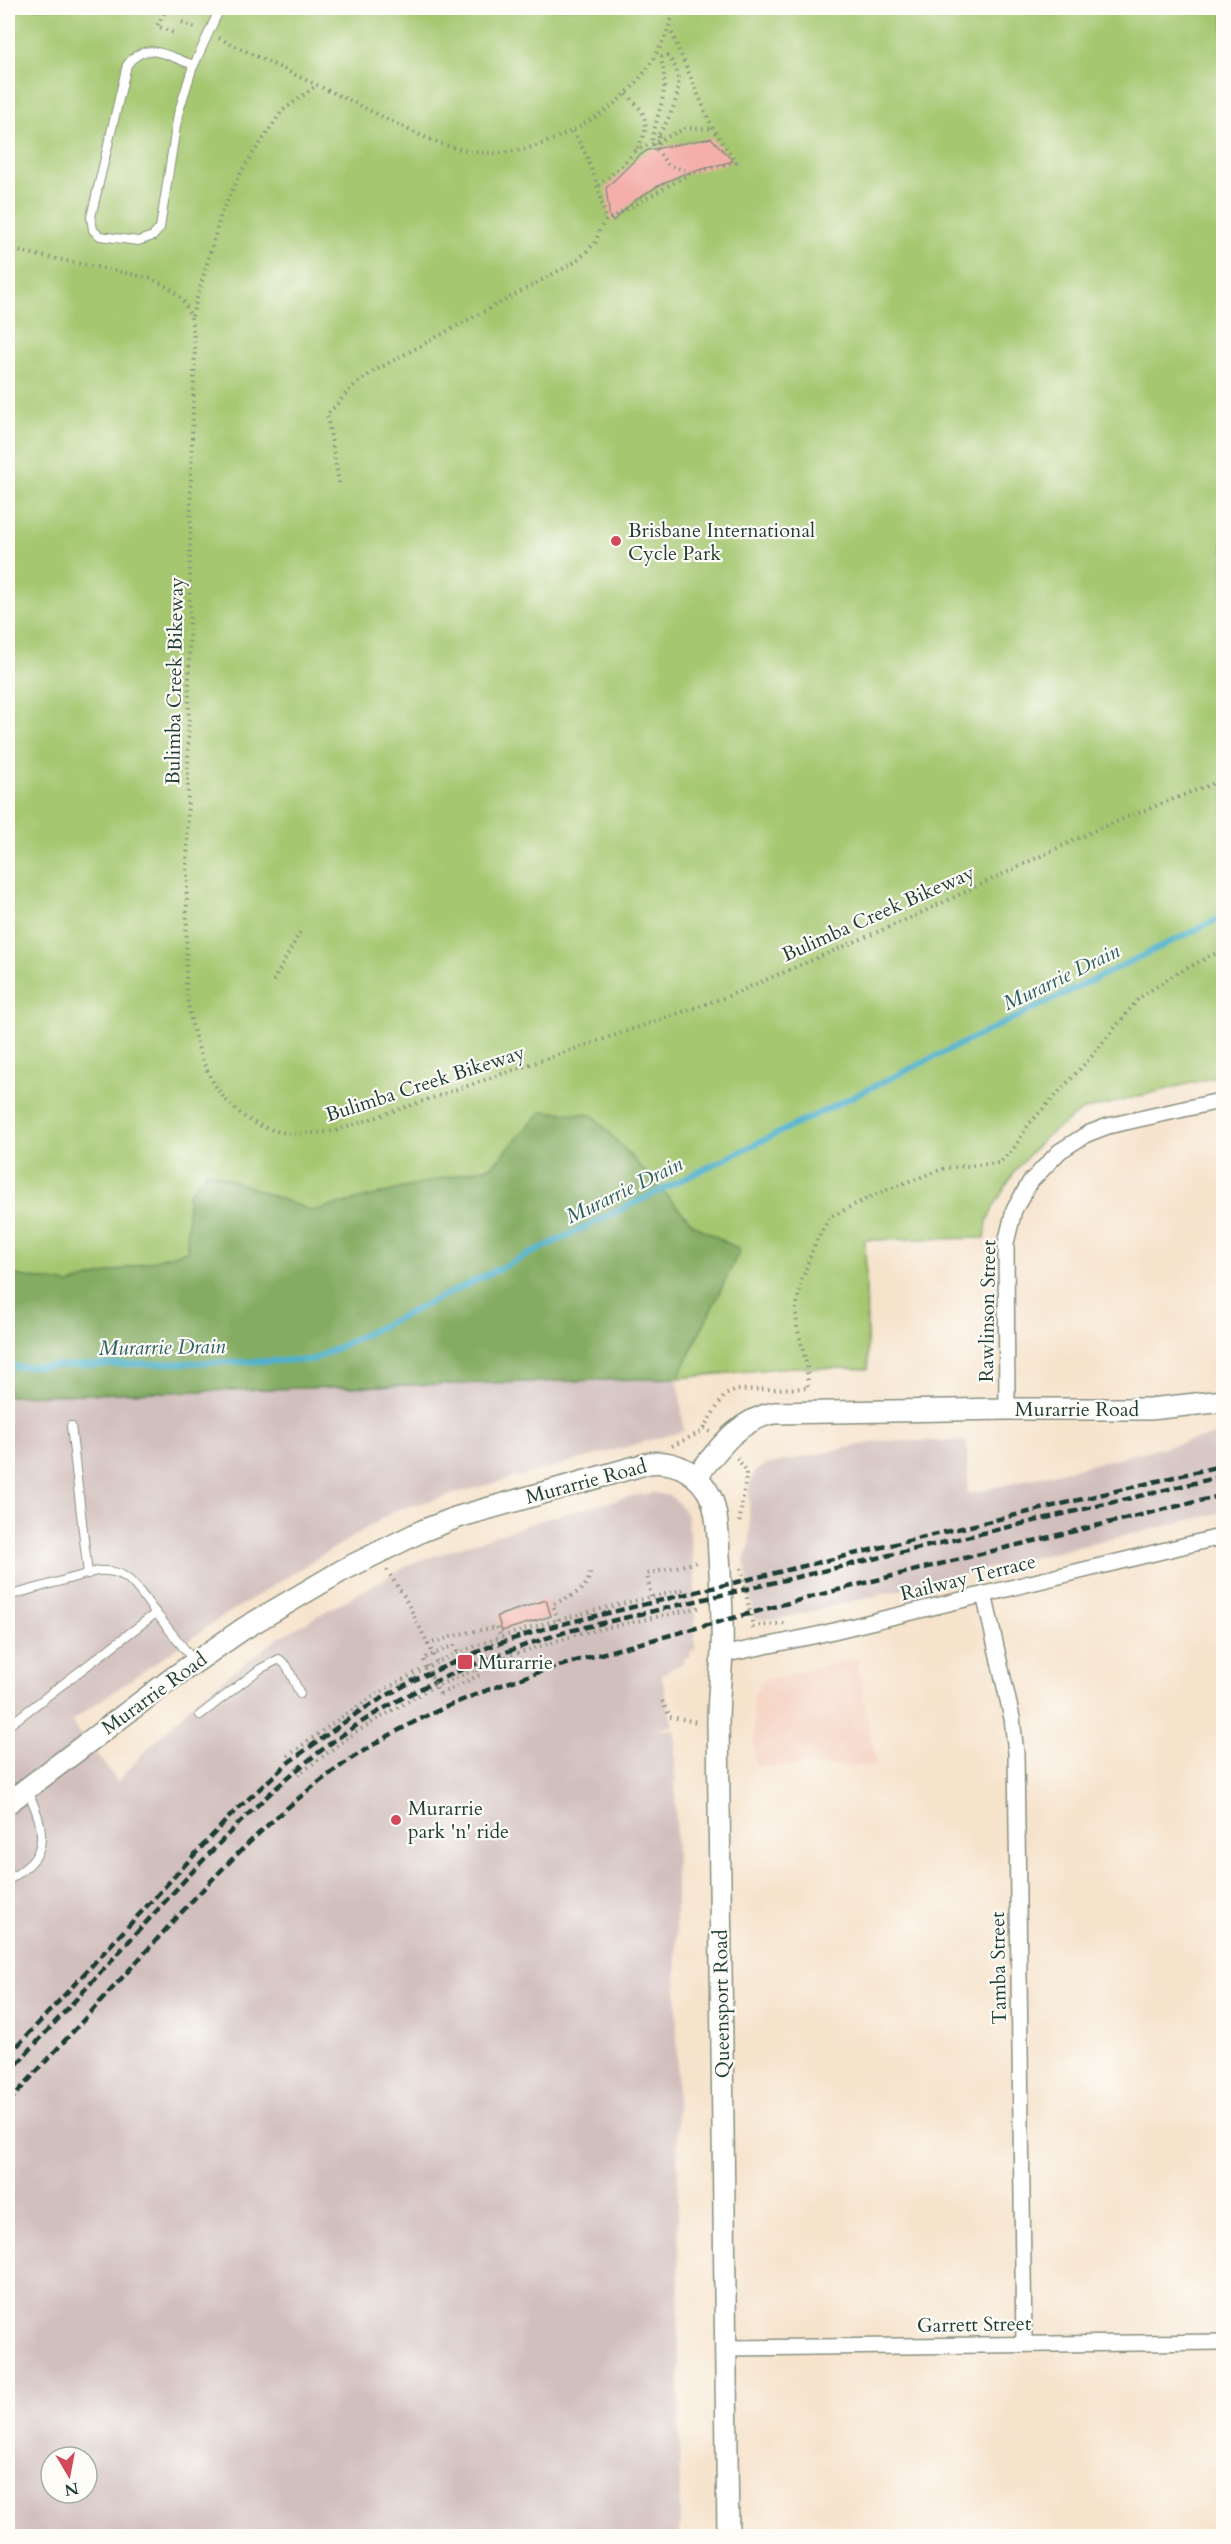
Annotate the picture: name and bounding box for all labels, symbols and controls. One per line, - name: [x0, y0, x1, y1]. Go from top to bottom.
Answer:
- place label: Brisbane International Cycle Park: [628, 517, 815, 567]
- marker: Brisbane International Cycle Park: [609, 534, 623, 548]
- street label: Bulimba Creek Bikeway: [159, 576, 190, 785]
- street label: Bulimba Creek Bikeway: [778, 859, 979, 968]
- water label: Murarrie Drain: [998, 936, 1125, 1018]
- street label: Bulimba Creek Bikeway: [322, 1038, 529, 1128]
- water label: Murarrie Drain: [561, 1149, 688, 1231]
- street label: Rawlinson Street: [973, 1239, 1002, 1383]
- water label: Murarrie Drain: [98, 1332, 226, 1363]
- street label: Murarrie Road: [1015, 1396, 1140, 1423]
- street label: Murarrie Road: [523, 1452, 650, 1511]
- street label: Railway Terrace: [897, 1548, 1039, 1607]
- street label: Murarrie Road: [96, 1646, 213, 1741]
- place label: Murarrie: [478, 1649, 553, 1676]
- marker: Murarrie: [456, 1653, 474, 1671]
- place label: Murarrie park 'n' ride: [408, 1795, 509, 1845]
- marker: Murarrie park 'n' ride: [389, 1813, 403, 1827]
- street label: Tamba Street: [984, 1911, 1013, 2025]
- street label: Queensport Road: [707, 1929, 736, 2079]
- street label: Garrett Street: [917, 2310, 1032, 2339]
- north arrow: [39, 2445, 99, 2505]
- text: N: [63, 2477, 80, 2501]

